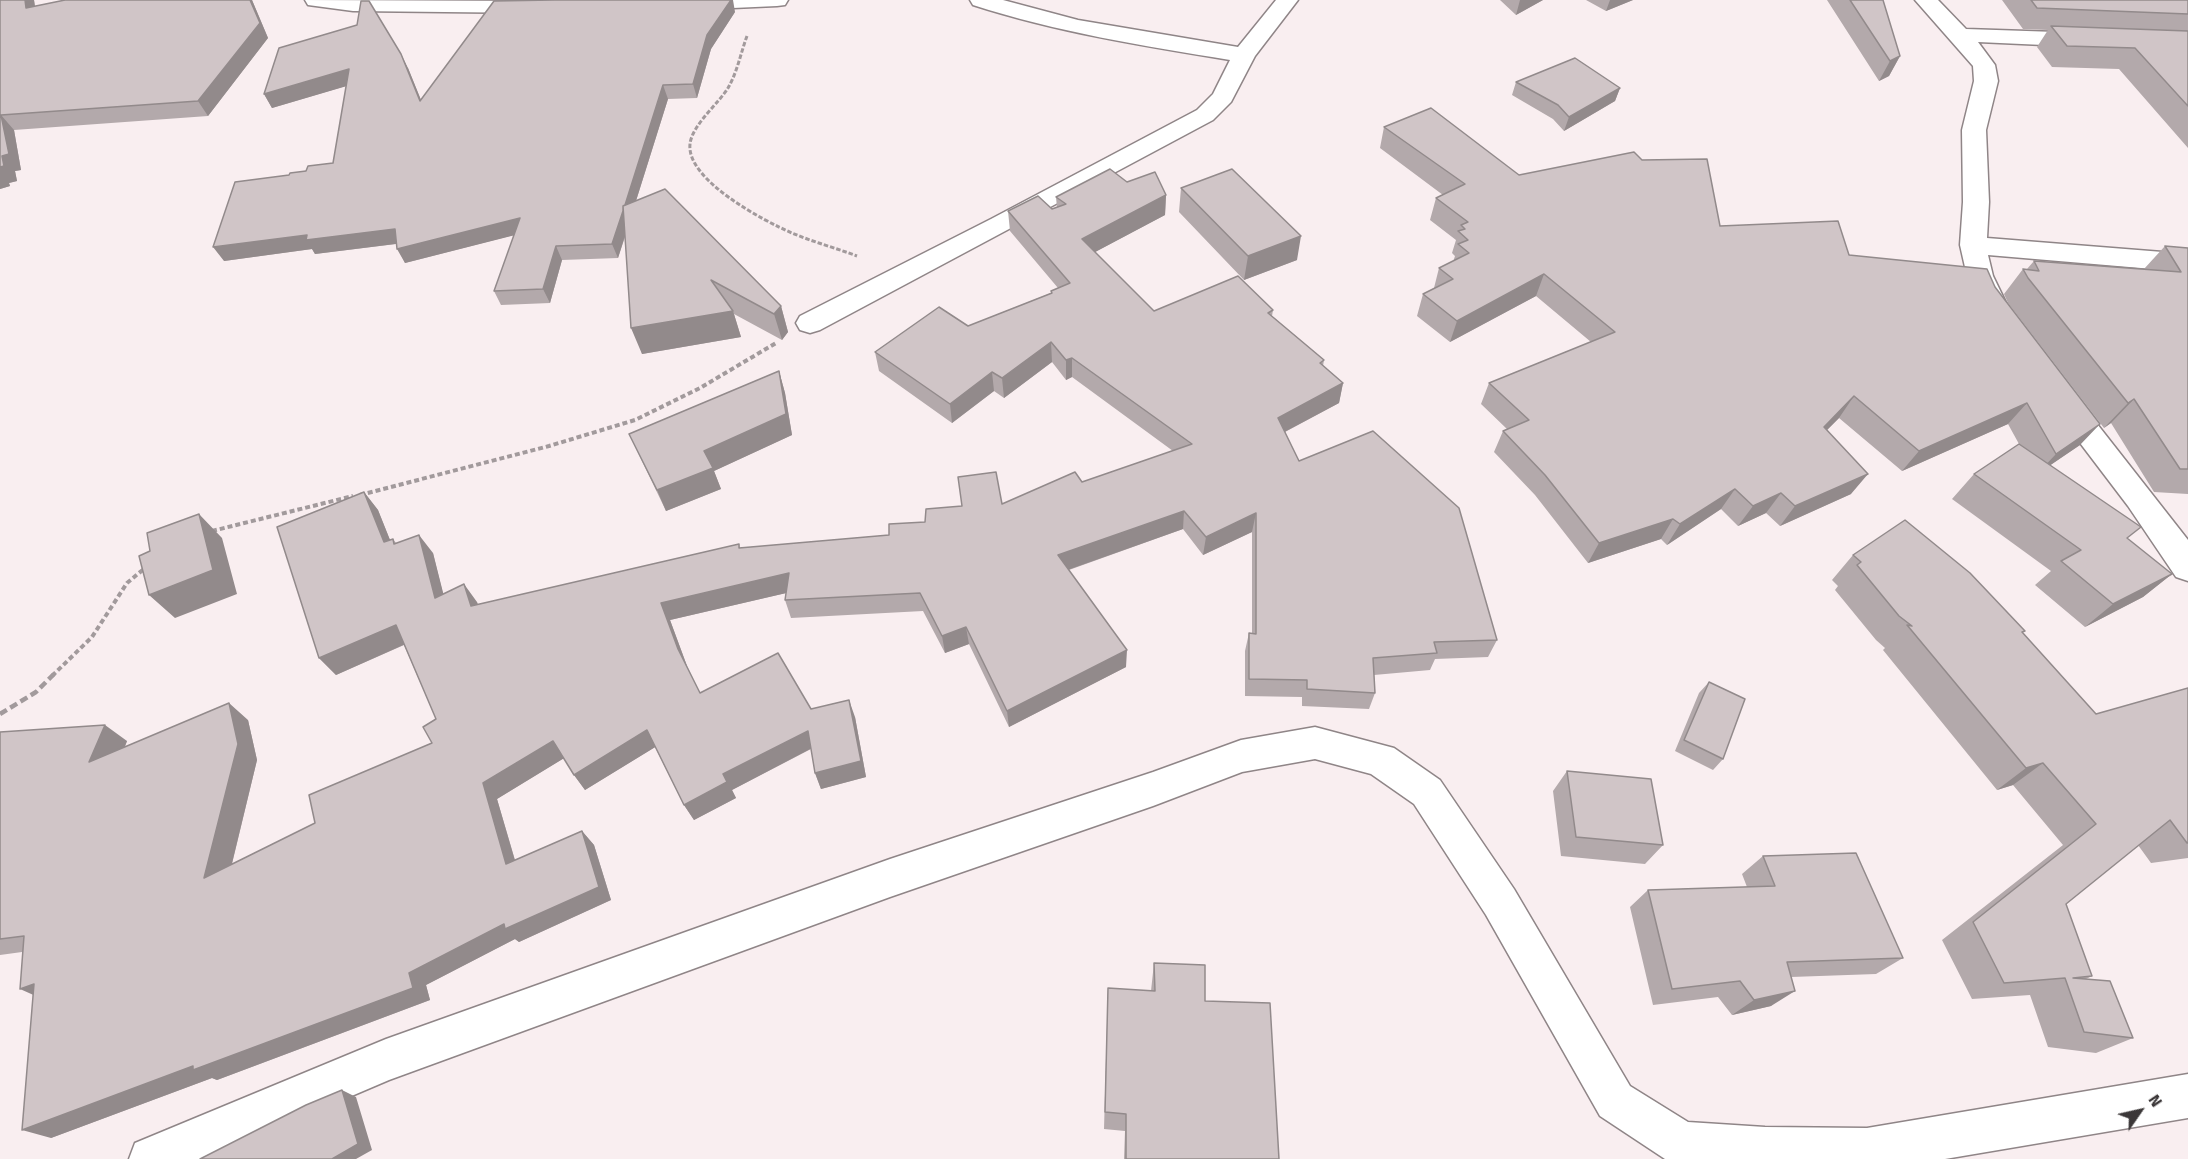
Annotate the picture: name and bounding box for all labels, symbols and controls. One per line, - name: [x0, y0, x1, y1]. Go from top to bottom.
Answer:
- north arrow: [2110, 1081, 2170, 1141]
- text: N: [2144, 1091, 2166, 1110]

